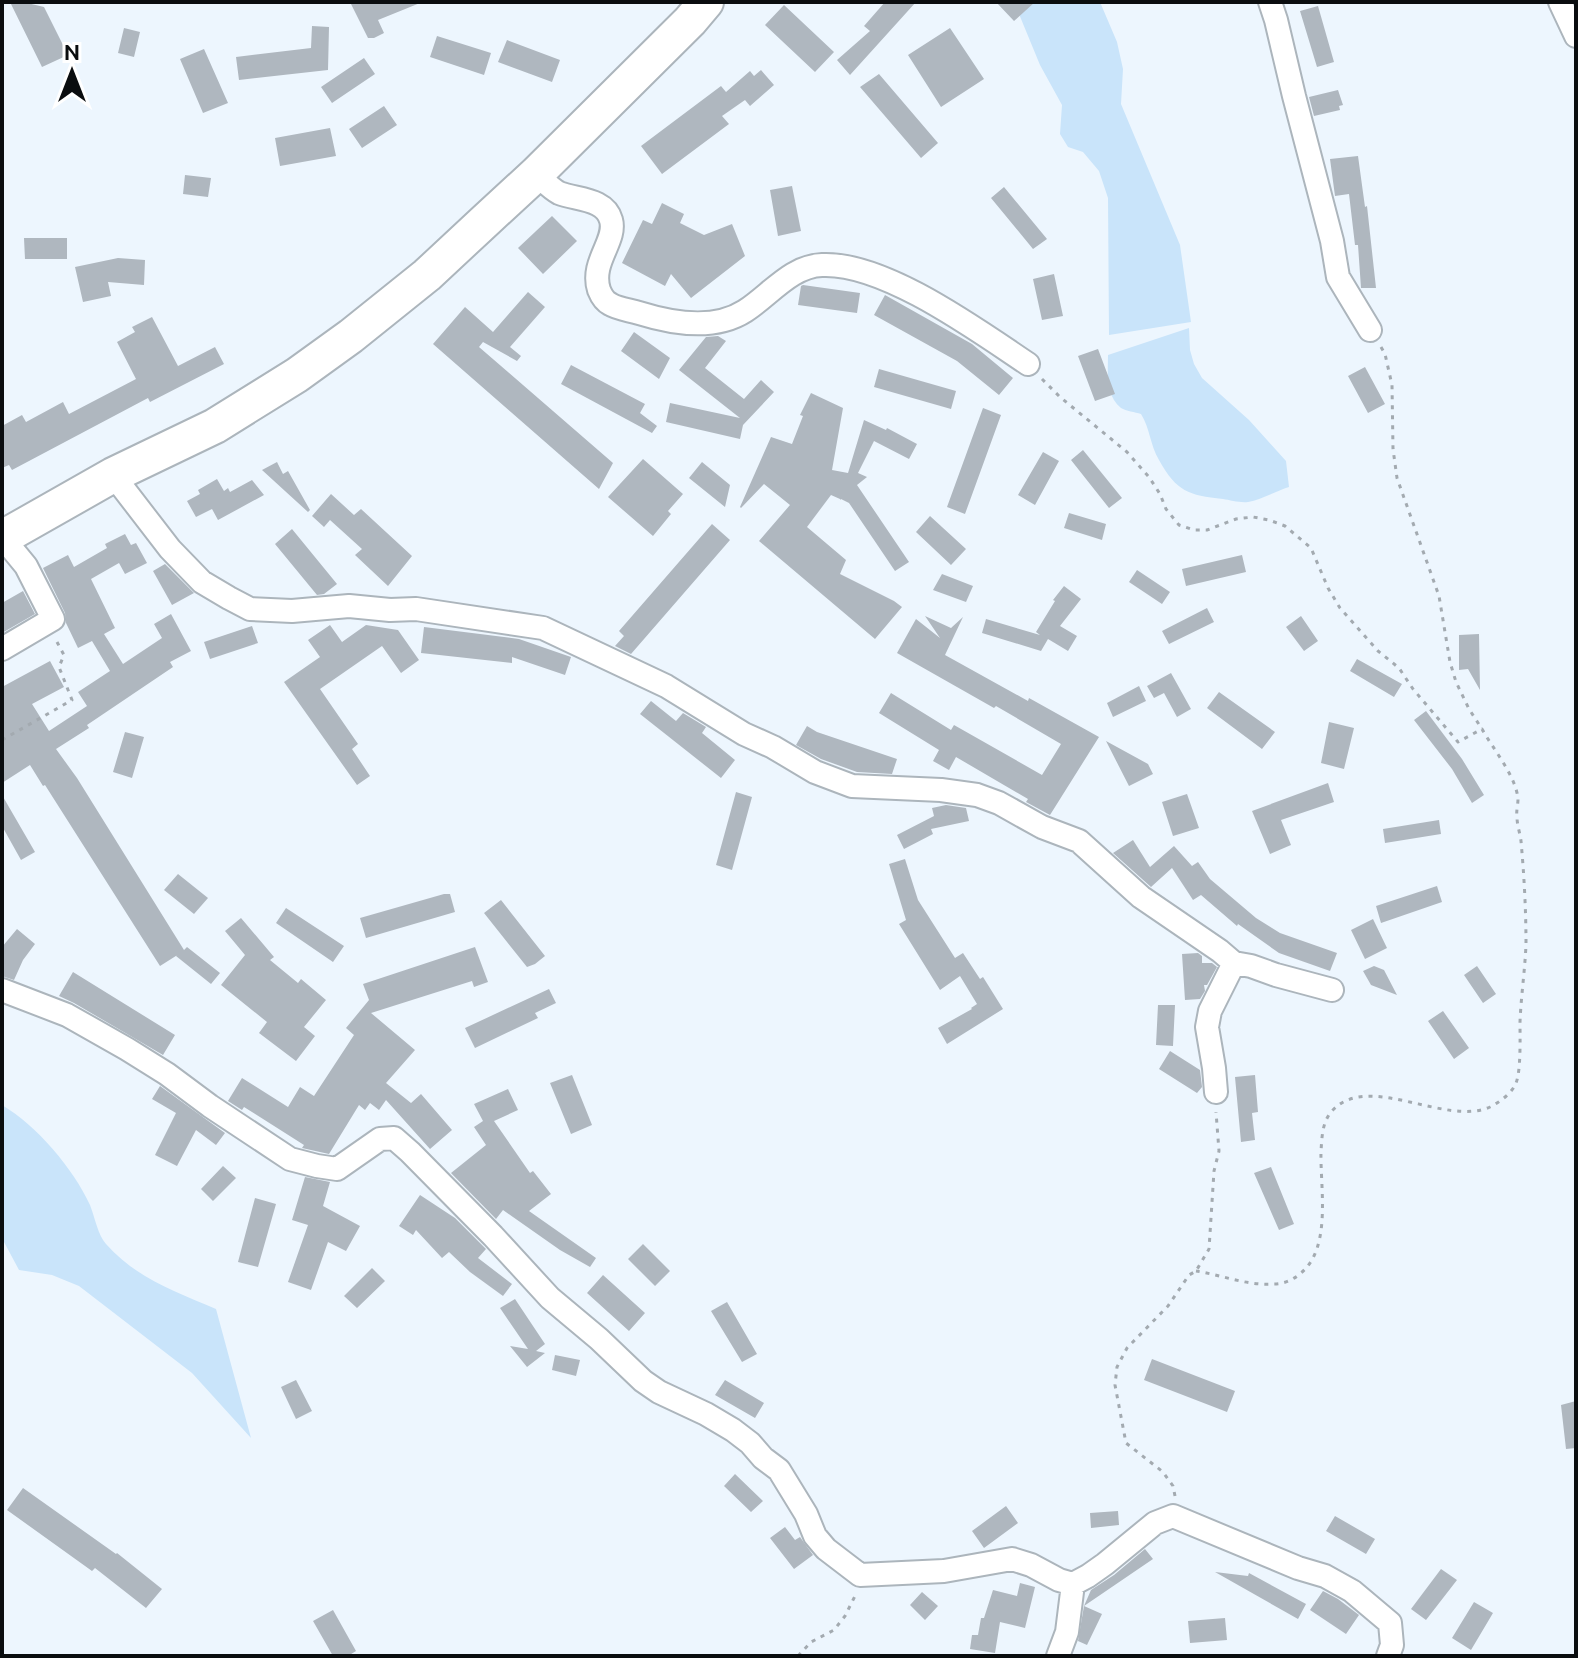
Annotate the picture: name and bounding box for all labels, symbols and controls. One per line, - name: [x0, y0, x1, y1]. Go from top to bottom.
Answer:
- north arrow: [32, 32, 112, 112]
- text: N: [64, 39, 80, 64]

